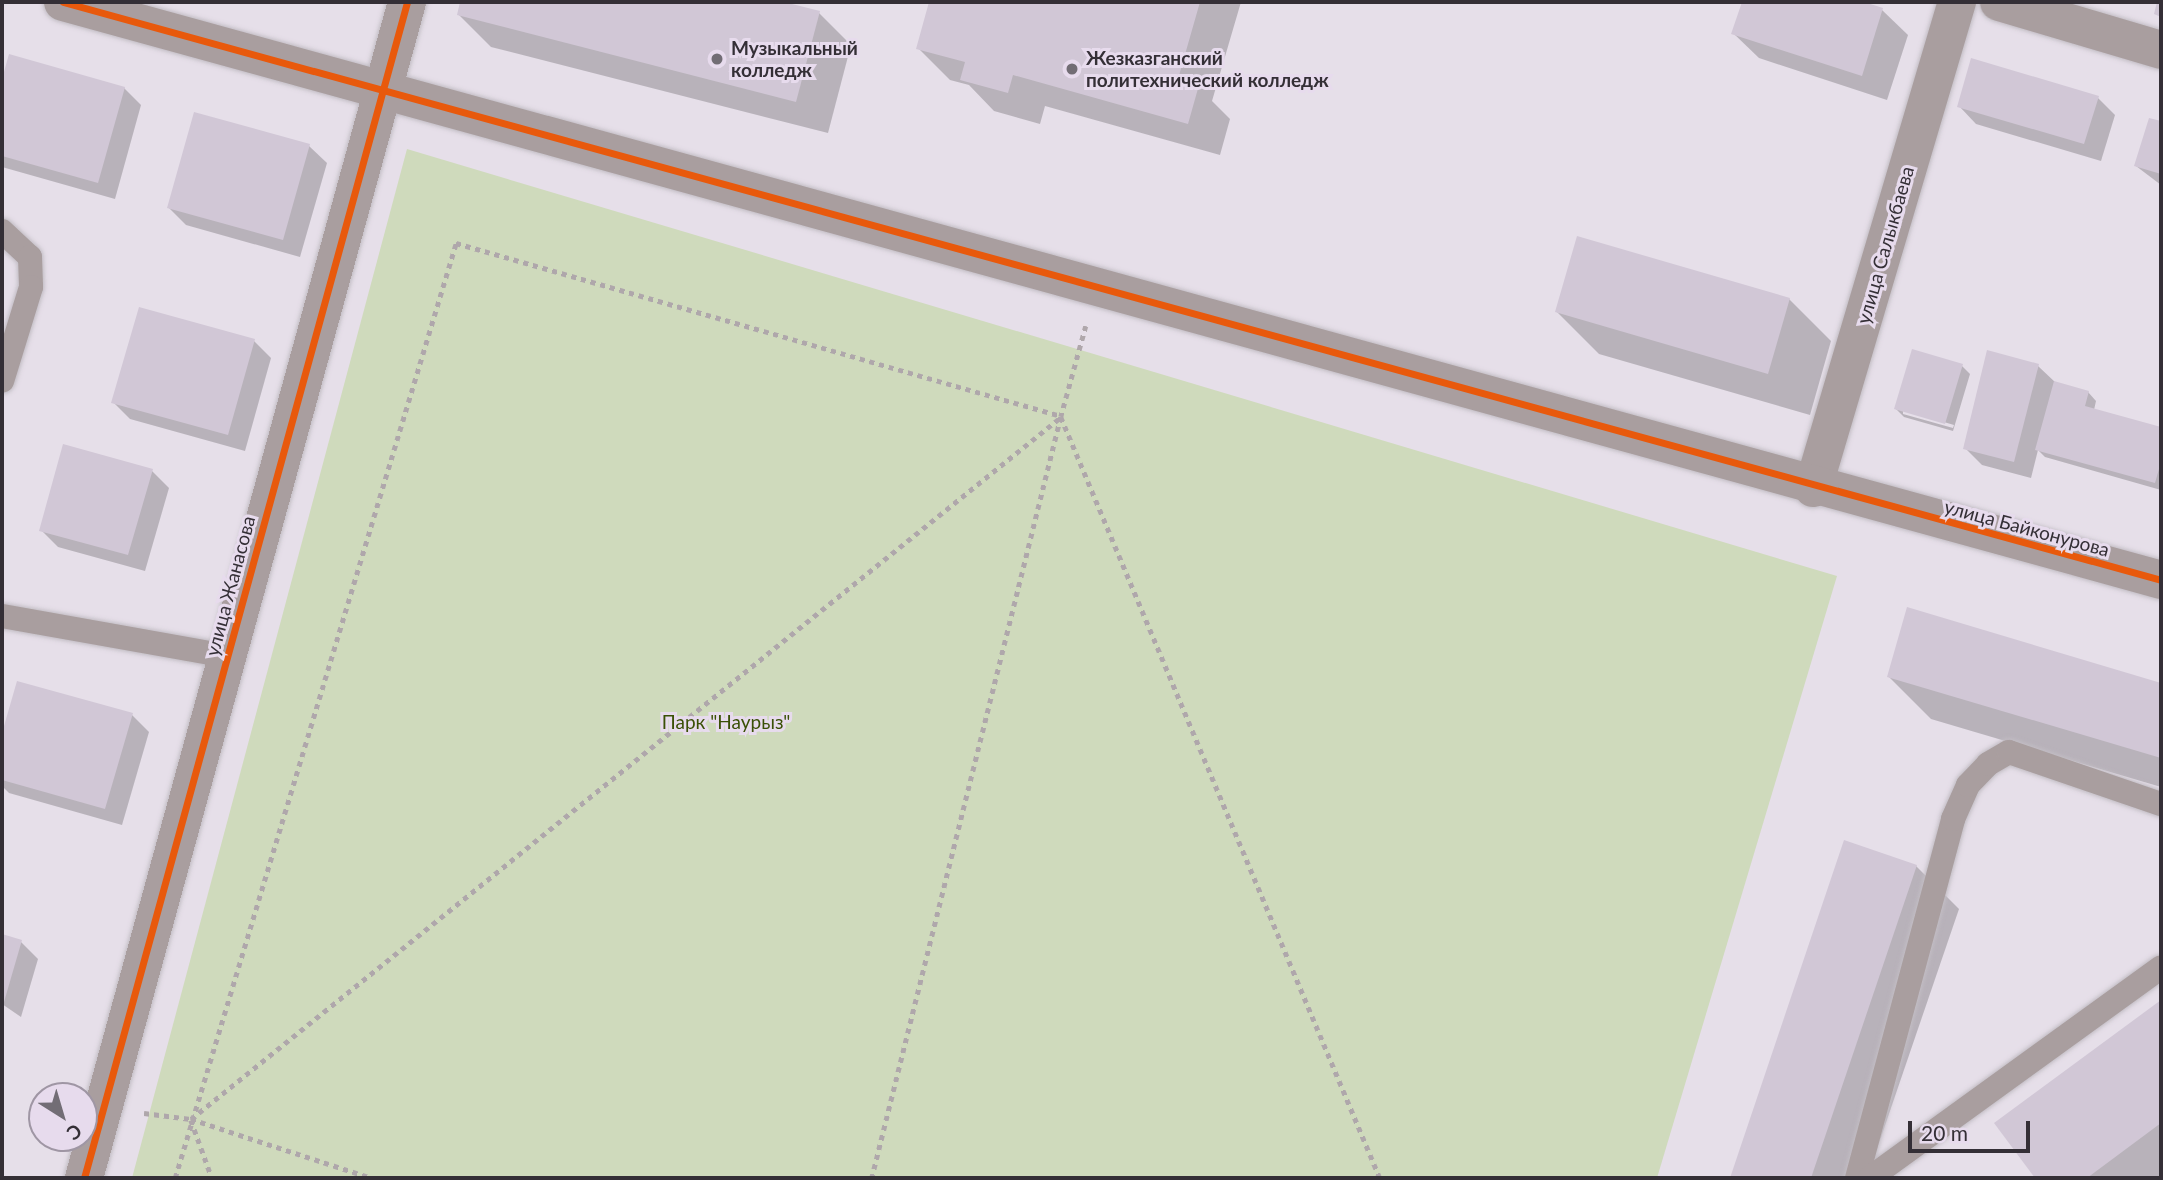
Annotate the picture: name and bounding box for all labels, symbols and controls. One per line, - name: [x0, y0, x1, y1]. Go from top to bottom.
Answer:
- place label: Музыкальный колледж: [731, 37, 858, 81]
- place label: Жезказганский политехнический колледж: [1086, 47, 1329, 91]
- marker: Музыкальный колледж: [709, 51, 725, 67]
- marker: Жезказганский политехнический колледж: [1064, 61, 1080, 77]
- street label: улица Салыкбаева: [1852, 164, 1918, 326]
- street label: улица Байконурова: [1942, 495, 2112, 561]
- street label: улица Жанасова: [200, 513, 260, 659]
- park label: Парк "Наурыз": [662, 711, 790, 733]
- north arrow: [28, 1082, 98, 1152]
- scale bar: [1911, 1106, 2034, 1150]
- text: С: [63, 1120, 87, 1146]
- text: 20 m: [1921, 1120, 1968, 1145]

